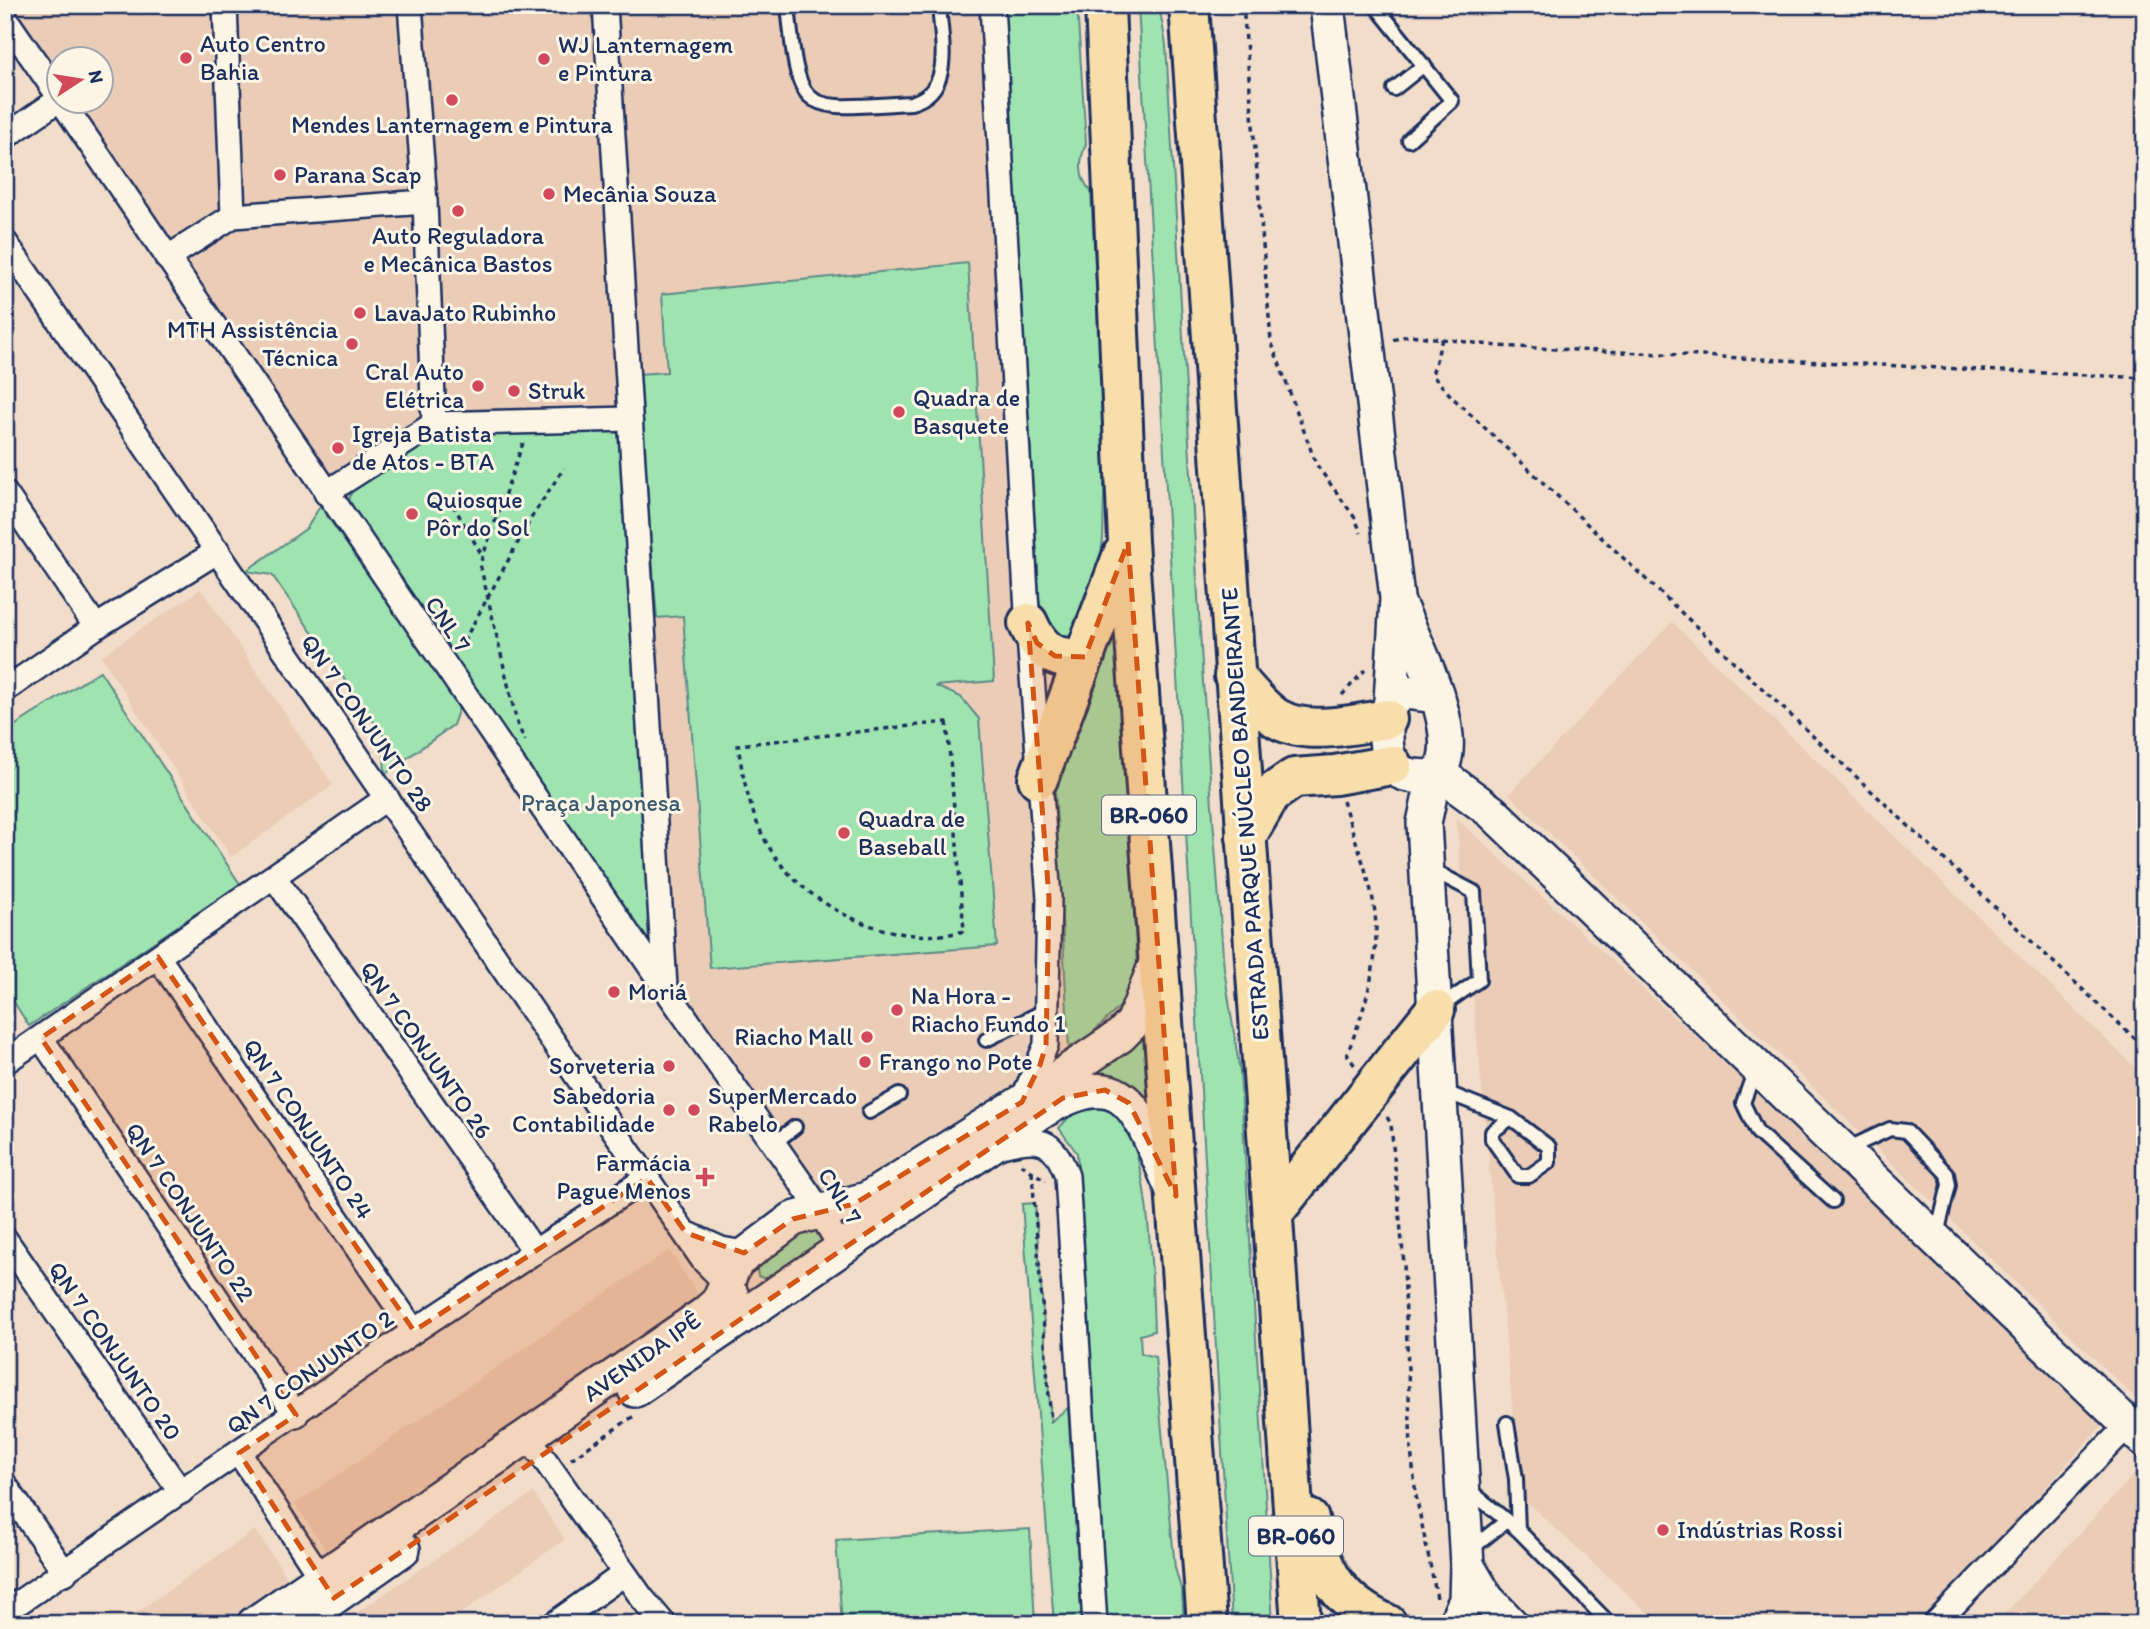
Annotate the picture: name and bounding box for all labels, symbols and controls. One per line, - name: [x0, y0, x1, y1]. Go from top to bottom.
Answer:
- place label: Auto Centro Bahia: [200, 29, 326, 86]
- place label: WJ Lanternagem e Pintura: [558, 30, 733, 87]
- north arrow: [46, 46, 116, 116]
- marker: Auto Centro Bahia: [178, 50, 194, 66]
- marker: WJ Lanternagem e Pintura: [536, 51, 552, 67]
- text: N: [84, 68, 109, 85]
- marker: Mendes Lanternagem e Pintura: [444, 92, 460, 108]
- place label: Mendes Lanternagem e Pintura: [291, 110, 613, 139]
- place label: Parana Scap: [294, 160, 421, 189]
- marker: Parana Scap: [272, 167, 288, 183]
- place label: Mecânia Souza: [563, 179, 717, 208]
- marker: Mecânia Souza: [541, 186, 557, 202]
- marker: Auto Reguladora e Mecânica Bastos: [450, 203, 466, 219]
- place label: Auto Reguladora e Mecânica Bastos: [364, 221, 552, 278]
- place label: LavaJato Rubinho: [374, 298, 556, 327]
- marker: LavaJato Rubinho: [352, 305, 368, 321]
- place label: MTH Assistência Técnica: [167, 315, 339, 372]
- marker: MTH Assistência Técnica: [344, 336, 360, 352]
- place label: Cral Auto Elétrica: [365, 357, 464, 414]
- place label: Struk: [528, 376, 586, 405]
- marker: Cral Auto Elétrica: [470, 378, 486, 394]
- marker: Struk: [506, 383, 522, 399]
- place label: Quadra de Basquete: [913, 383, 1020, 440]
- marker: Quadra de Basquete: [891, 404, 907, 420]
- place label: Igreja Batista de Atos - BTA: [352, 419, 494, 476]
- marker: Igreja Batista de Atos - BTA: [330, 440, 346, 456]
- place label: Quiosque Pôr do Sol: [426, 485, 529, 542]
- marker: Quiosque Pôr do Sol: [404, 506, 420, 522]
- street label: ESTRADA PARQUE NÚCLEO BANDEIRANTE: [1214, 587, 1275, 1041]
- street label: CNL 7: [419, 590, 478, 657]
- street label: QN 7 CONJUNTO 28: [295, 628, 440, 817]
- park label: Praça Japonesa: [521, 788, 682, 817]
- road number: BR-060: [1102, 796, 1196, 834]
- place label: Quadra de Baseball: [858, 804, 965, 861]
- marker: Quadra de Baseball: [836, 825, 852, 841]
- street label: QN 7 CONJUNTO 26: [354, 955, 499, 1144]
- place label: Moriá: [628, 977, 688, 1006]
- place label: Na Hora - Riacho Fundo 1: [911, 981, 1066, 1038]
- marker: Moriá: [606, 984, 622, 1000]
- marker: Na Hora - Riacho Fundo 1: [889, 1002, 905, 1018]
- place label: Riacho Mall: [734, 1022, 853, 1051]
- marker: Riacho Mall: [859, 1029, 875, 1045]
- street label: QN 7 CONJUNTO 24: [237, 1033, 380, 1225]
- place label: Frango no Pote: [879, 1047, 1033, 1076]
- place label: Sorveteria: [549, 1051, 655, 1080]
- marker: Frango no Pote: [857, 1054, 873, 1070]
- marker: Sorveteria: [661, 1058, 677, 1074]
- place label: Sabedoria Contabilidade: [512, 1081, 655, 1138]
- place label: SuperMercado Rabelo: [708, 1081, 857, 1138]
- marker: Sabedoria Contabilidade: [661, 1102, 677, 1118]
- marker: SuperMercado Rabelo: [686, 1102, 702, 1118]
- street label: QN 7 CONJUNTO 22: [120, 1117, 261, 1307]
- place label: Farmácia Pague Menos: [557, 1148, 692, 1205]
- street label: CNL 7: [812, 1162, 869, 1229]
- marker: Farmácia Pague Menos: [697, 1169, 713, 1185]
- street label: QN 7 CONJUNTO 20: [43, 1256, 188, 1446]
- street label: QN 7 CONJUNTO 2: [221, 1303, 399, 1440]
- street label: AVENIDA IPÊ: [577, 1305, 706, 1408]
- place label: Indústrias Rossi: [1677, 1515, 1843, 1544]
- road number: BR-060: [1249, 1516, 1343, 1555]
- marker: Indústrias Rossi: [1655, 1522, 1671, 1538]

